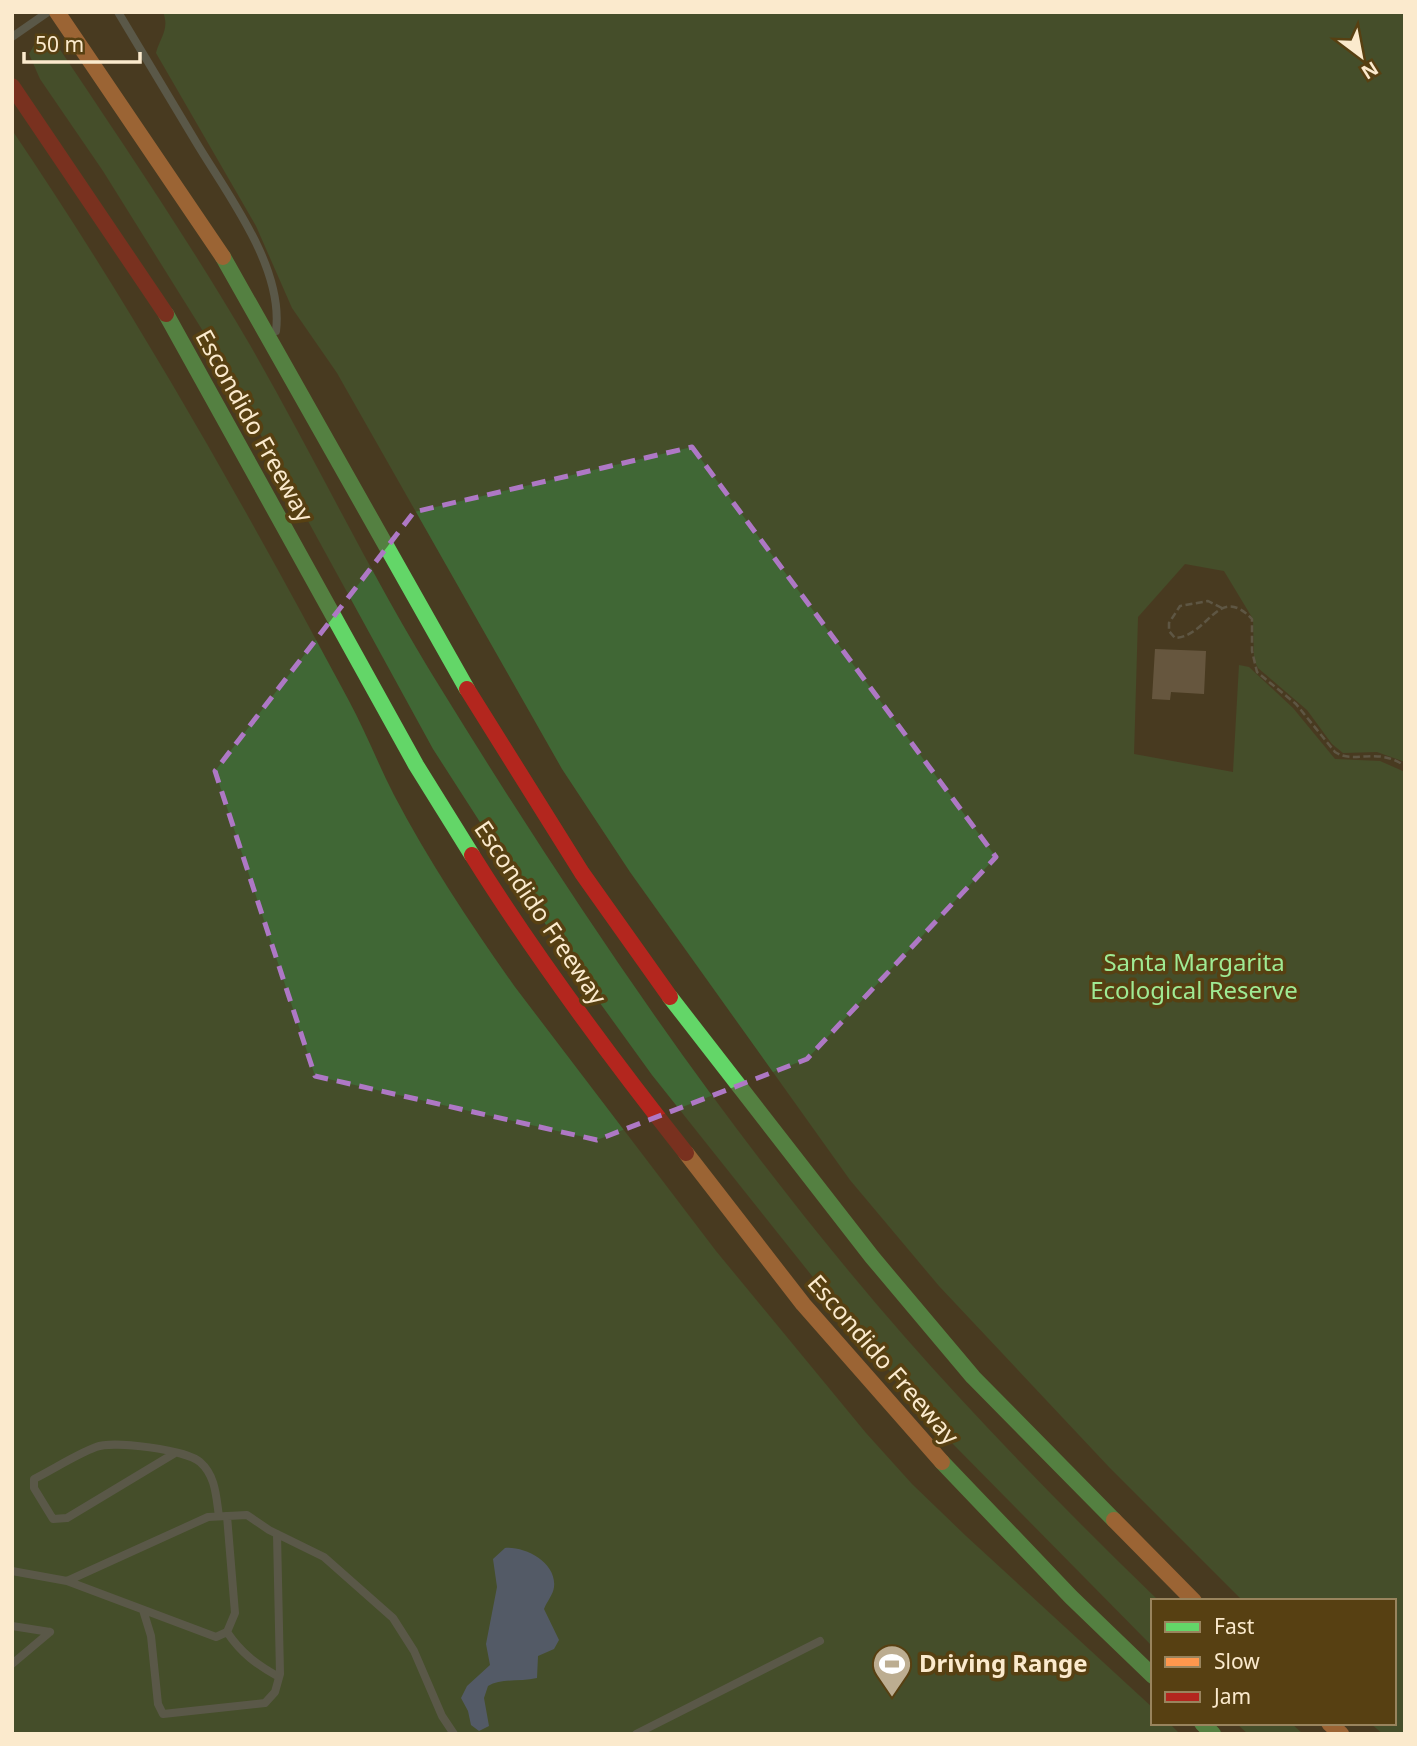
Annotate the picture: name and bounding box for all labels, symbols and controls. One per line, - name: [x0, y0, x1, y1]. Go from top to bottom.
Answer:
- scale bar: [24, 21, 140, 65]
- north arrow: [1326, 21, 1396, 91]
- text: 50 m: [35, 30, 84, 58]
- text: N: [1357, 55, 1383, 86]
- street label: Escondido Freeway: [189, 323, 322, 528]
- street label: Escondido Freeway: [467, 814, 616, 1011]
- park label: Santa Margarita Ecological Reserve: [1090, 945, 1298, 1006]
- street label: Escondido Freeway: [801, 1267, 968, 1452]
- legend: [1151, 1599, 1396, 1725]
- text: Fast: [1214, 1612, 1255, 1640]
- sports icon: Driving Range: [871, 1643, 913, 1698]
- place label: Driving Range: [919, 1646, 1088, 1679]
- text: Slow: [1214, 1647, 1260, 1675]
- text: Jam: [1212, 1682, 1251, 1710]

